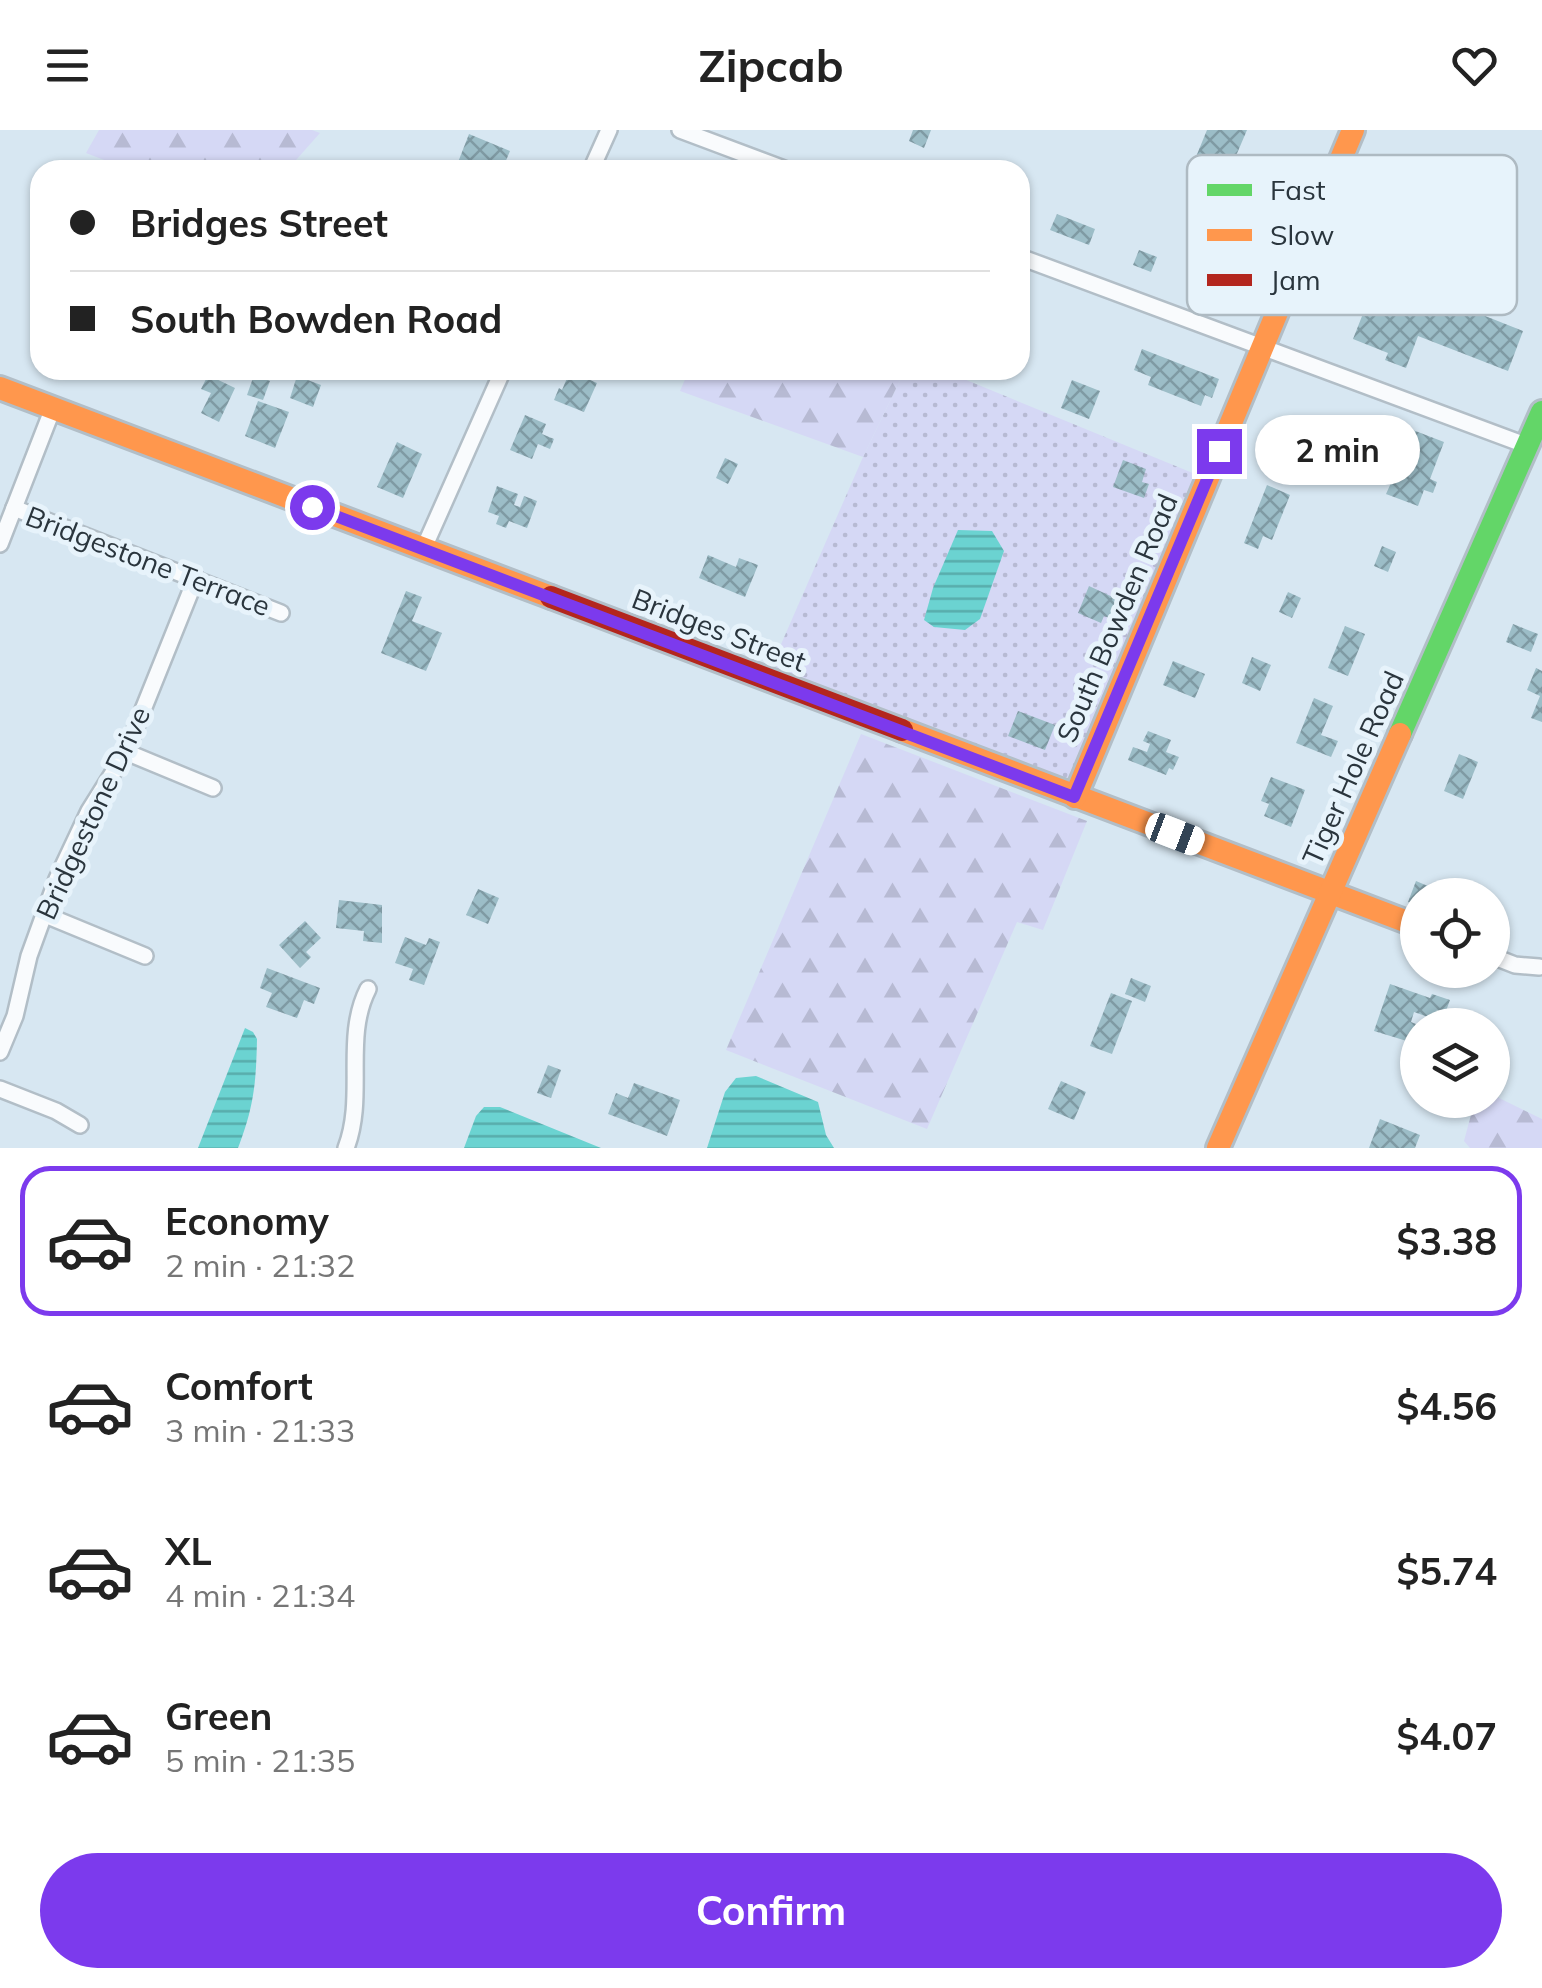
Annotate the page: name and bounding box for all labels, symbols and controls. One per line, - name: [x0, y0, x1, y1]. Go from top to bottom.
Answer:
- text: Zipcab: [698, 37, 844, 93]
- icon: menu: [40, 38, 95, 93]
- icon: heart: [1447, 38, 1502, 93]
- legend: [1187, 155, 1517, 315]
- text: Fast: [1270, 172, 1326, 207]
- text: Bridges Street: [130, 199, 388, 247]
- text: Slow: [1270, 217, 1334, 252]
- text: Jam: [1270, 262, 1321, 297]
- text: South Bowden Road: [130, 295, 502, 343]
- callout: 2 min: [1254, 416, 1419, 486]
- route end: [1197, 429, 1242, 474]
- text: 2 min: [1295, 430, 1380, 470]
- route start: [290, 485, 335, 530]
- street label: South Bowden Road: [1048, 488, 1185, 747]
- street label: Bridgestone Terrace: [21, 498, 275, 623]
- street label: Bridges Street: [627, 580, 811, 679]
- street label: Tiger Hole Road: [1294, 665, 1411, 870]
- street label: Bridgestone Drive: [28, 701, 157, 925]
- car: [1142, 809, 1208, 859]
- map controls: [1400, 878, 1510, 1118]
- button: locate: [1400, 878, 1510, 988]
- button: layers: [1400, 1008, 1510, 1118]
- icon: car: [45, 1196, 135, 1286]
- text: Economy: [165, 1197, 329, 1245]
- text: $3.38: [1396, 1217, 1497, 1265]
- text: 2 min · 21:32: [165, 1245, 355, 1285]
- icon: car: [45, 1361, 135, 1451]
- text: Comfort: [165, 1362, 313, 1410]
- text: $4.56: [1396, 1382, 1497, 1430]
- text: 3 min · 21:33: [165, 1410, 355, 1450]
- icon: car: [45, 1526, 135, 1616]
- text: XL: [165, 1527, 212, 1575]
- text: $5.74: [1396, 1547, 1497, 1595]
- text: 4 min · 21:34: [165, 1575, 355, 1615]
- icon: car: [45, 1691, 135, 1781]
- text: Green: [165, 1692, 272, 1740]
- text: $4.07: [1396, 1712, 1497, 1760]
- text: 5 min · 21:35: [165, 1740, 355, 1780]
- button: Confirm: [40, 1853, 1502, 1968]

